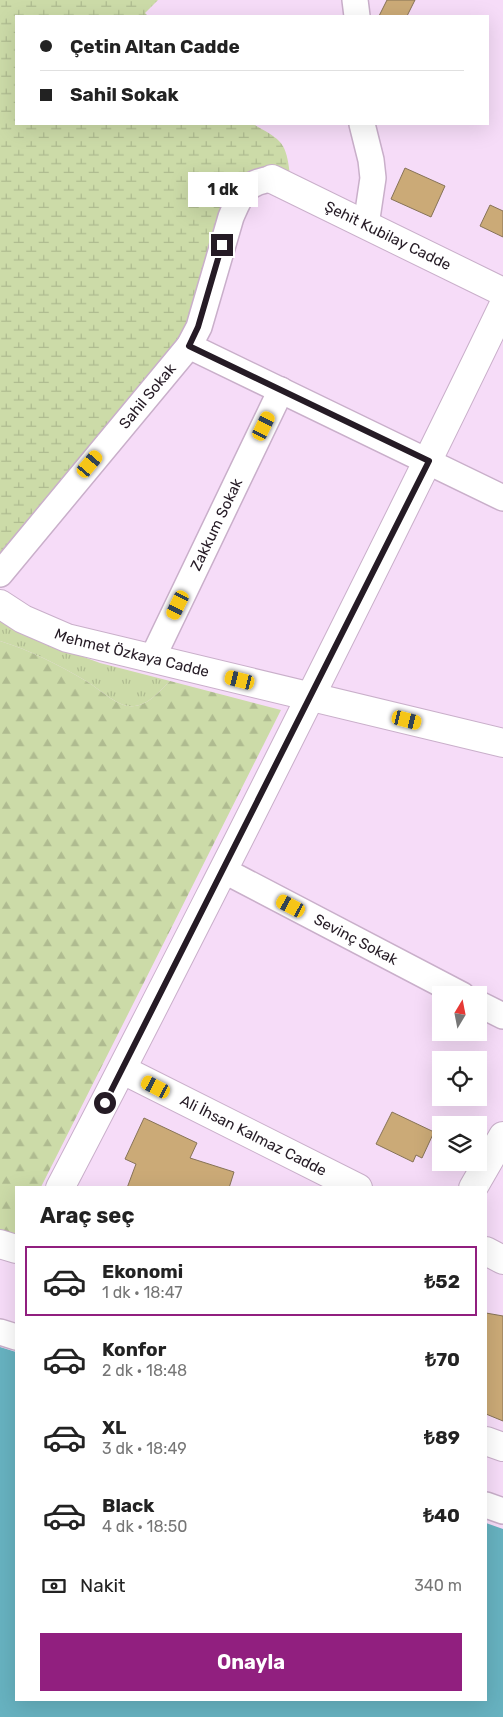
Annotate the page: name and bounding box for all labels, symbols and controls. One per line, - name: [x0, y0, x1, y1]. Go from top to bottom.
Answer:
- text: Çetin Altan Cadde: [70, 35, 240, 58]
- text: Sahil Sokak: [70, 83, 179, 106]
- callout: 1 dk: [187, 172, 257, 208]
- text: 1 dk: [208, 180, 238, 199]
- street label: Şehit Kubilay Cadde: [322, 197, 454, 274]
- route end: [211, 234, 233, 256]
- street label: Sahil Sokak: [115, 360, 180, 432]
- car: [250, 409, 277, 443]
- car: [74, 448, 105, 480]
- street label: Zakkum Sokak: [187, 475, 246, 574]
- car: [164, 588, 191, 622]
- street label: Mehmet Özkaya Cadde: [52, 625, 211, 681]
- car: [223, 669, 256, 691]
- car: [390, 709, 423, 731]
- car: [274, 892, 307, 920]
- street label: Sevinç Sokak: [311, 910, 401, 969]
- north arrow: [432, 986, 488, 1041]
- map controls: [432, 986, 487, 1171]
- button: locate: [432, 1051, 487, 1106]
- car: [139, 1074, 172, 1100]
- street label: Ali İhsan Kalmaz Cadde: [177, 1091, 330, 1180]
- route start: [94, 1092, 116, 1114]
- button: layers: [432, 1116, 487, 1171]
- text: Araç seç: [40, 1202, 134, 1229]
- icon: car: [42, 1259, 87, 1304]
- text: Ekonomi: [102, 1260, 183, 1283]
- text: ₺52: [425, 1270, 460, 1293]
- text: 1 dk · 18:47: [102, 1283, 183, 1302]
- icon: car: [42, 1337, 87, 1382]
- text: Konfor: [102, 1338, 166, 1361]
- text: ₺70: [425, 1348, 460, 1371]
- text: 2 dk · 18:48: [102, 1361, 187, 1380]
- icon: car: [42, 1415, 87, 1460]
- text: XL: [102, 1416, 126, 1439]
- text: ₺89: [424, 1426, 460, 1449]
- text: 3 dk · 18:49: [102, 1439, 187, 1458]
- icon: car: [42, 1493, 87, 1538]
- text: Black: [102, 1494, 154, 1517]
- text: ₺40: [423, 1504, 460, 1527]
- text: 4 dk · 18:50: [102, 1517, 187, 1536]
- icon: cash: [40, 1572, 68, 1600]
- text: Nakit: [80, 1574, 126, 1597]
- text: 340 m: [414, 1576, 462, 1595]
- button: Onayla: [40, 1633, 462, 1691]

